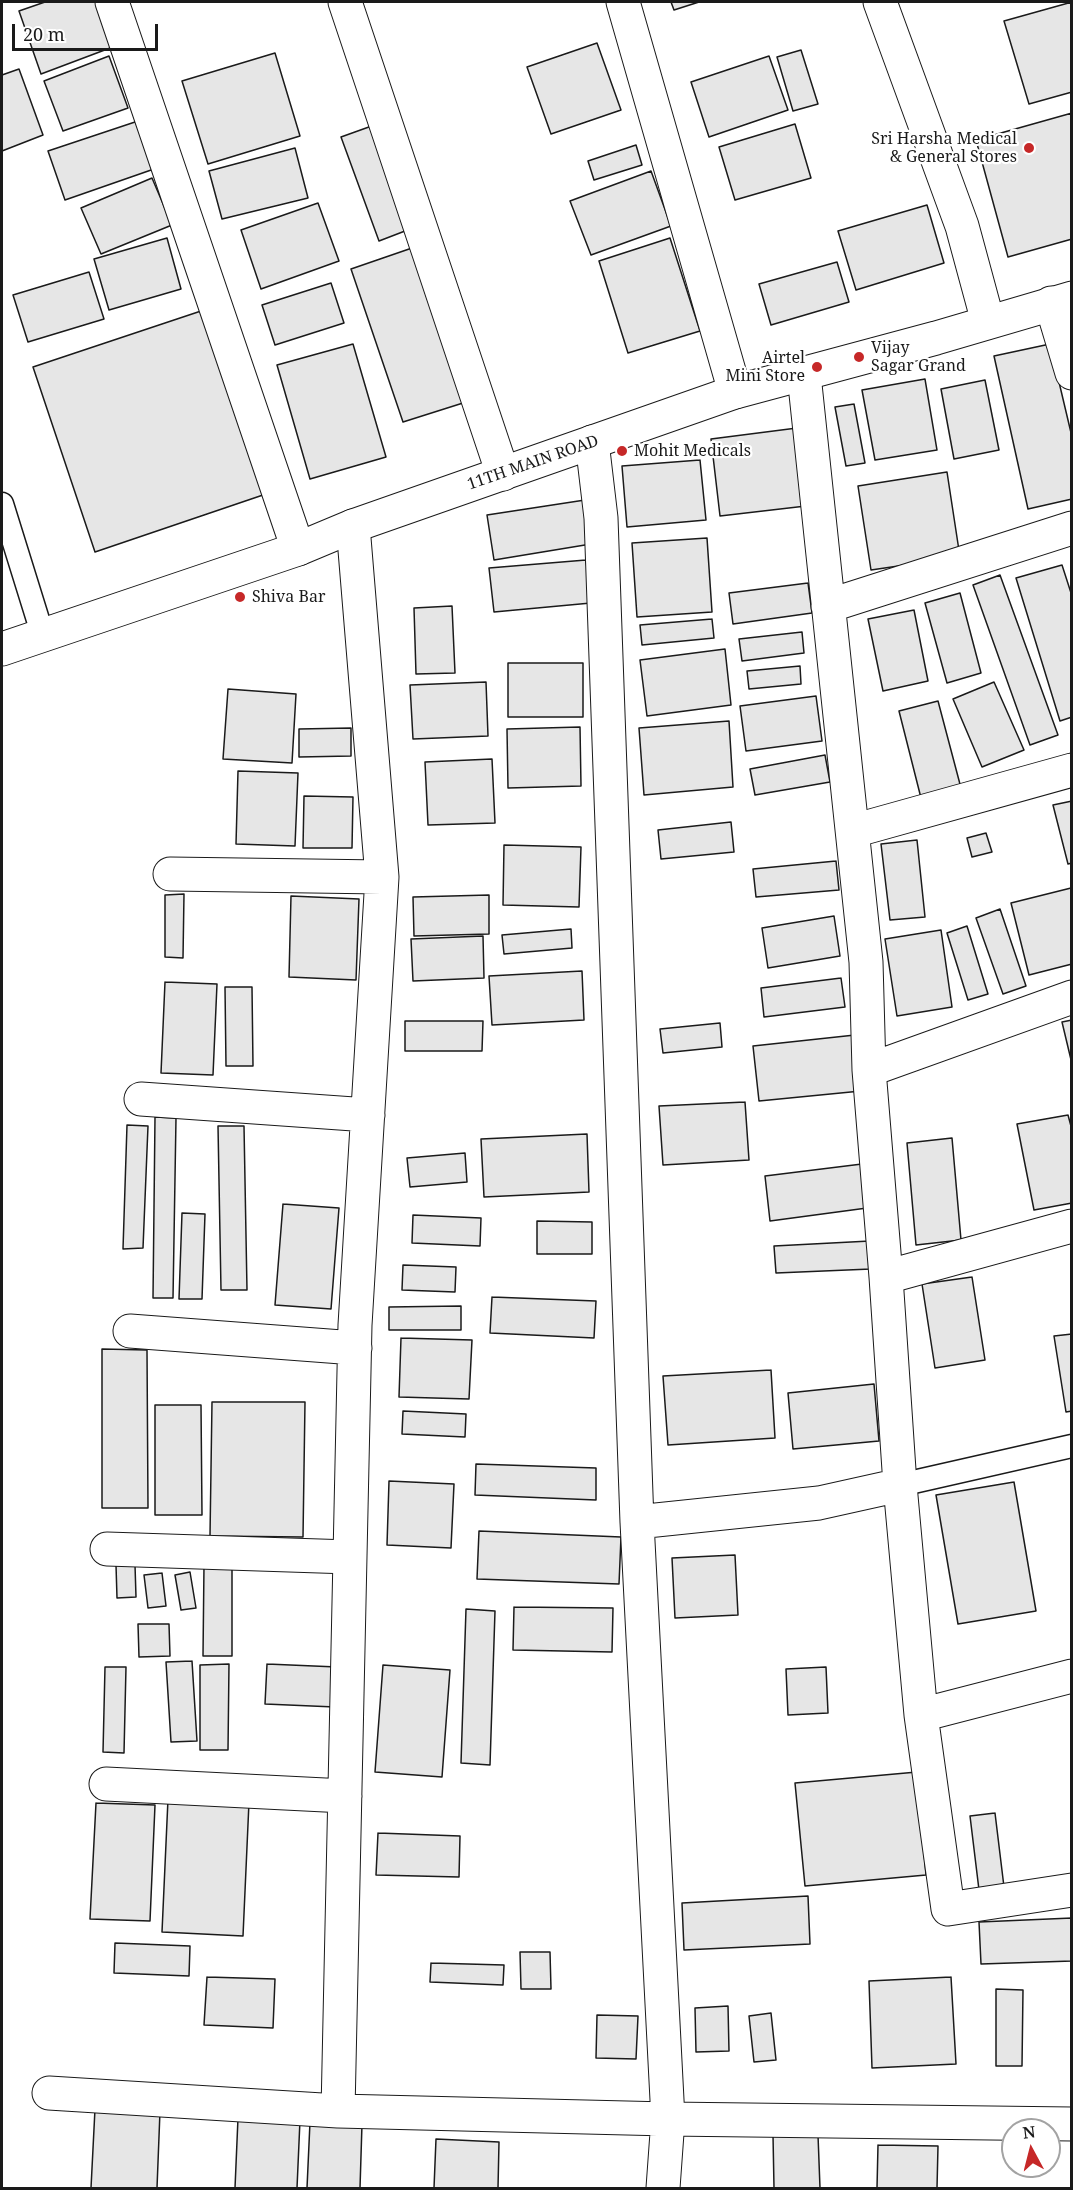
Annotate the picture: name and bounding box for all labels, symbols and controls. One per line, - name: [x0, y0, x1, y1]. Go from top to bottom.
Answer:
- scale bar: [15, 12, 160, 50]
- text: 20 m: [23, 22, 65, 46]
- place label: Sri Harsha Medical & General Stores: [871, 129, 1017, 167]
- marker: Sri Harsha Medical & General Stores: [1022, 141, 1036, 155]
- place label: Vijay Sagar Grand: [871, 338, 966, 376]
- place label: Airtel Mini Store: [726, 348, 805, 386]
- marker: Vijay Sagar Grand: [852, 350, 866, 364]
- marker: Airtel Mini Store: [810, 360, 824, 374]
- street label: 11TH MAIN ROAD: [465, 432, 601, 494]
- place label: Mohit Medicals: [634, 441, 751, 461]
- marker: Mohit Medicals: [615, 444, 629, 458]
- place label: Shiva Bar: [252, 587, 325, 607]
- marker: Shiva Bar: [233, 590, 247, 604]
- north arrow: [1001, 2118, 1061, 2178]
- text: N: [1021, 2120, 1037, 2144]

